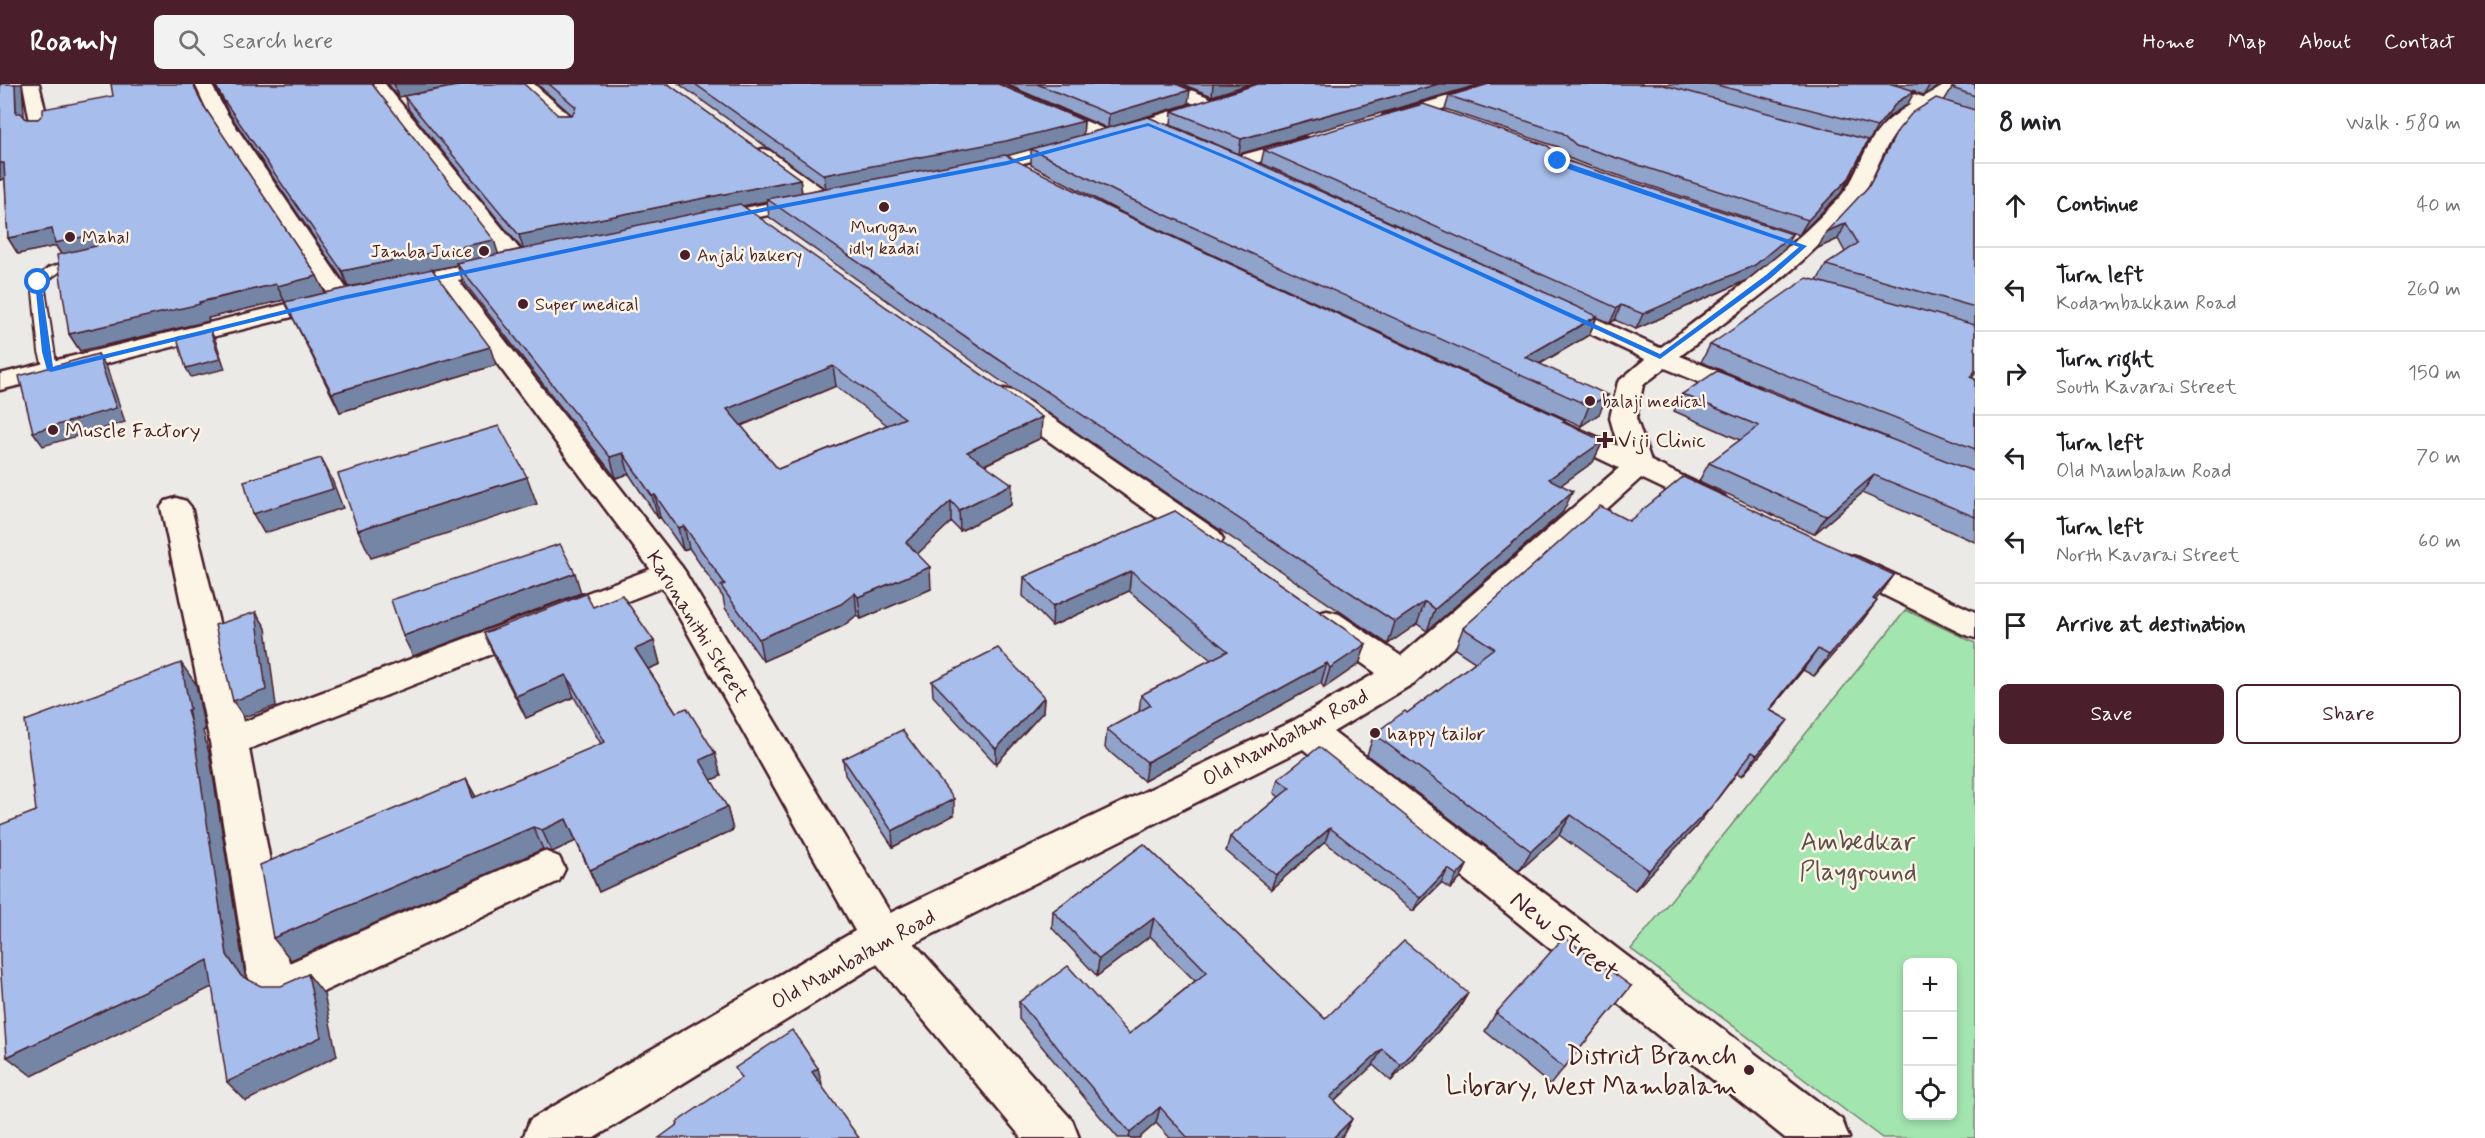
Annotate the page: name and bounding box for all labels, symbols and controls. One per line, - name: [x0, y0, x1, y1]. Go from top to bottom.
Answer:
- search box: [154, 15, 574, 69]
- text: Roamly: [30, 24, 118, 61]
- icon: search: [175, 26, 208, 59]
- text: Search here: [223, 28, 333, 56]
- text: Home: [2143, 28, 2195, 56]
- text: Map: [2228, 28, 2266, 56]
- text: About: [2299, 28, 2351, 56]
- text: Contact: [2384, 28, 2455, 56]
- text: 8 min: [1999, 106, 2062, 140]
- text: Walk · 580 m: [2346, 110, 2461, 137]
- route end: [1544, 147, 1570, 173]
- icon: ahead: [1999, 189, 2032, 222]
- text: Continue: [2056, 191, 2138, 219]
- text: 40 m: [2417, 192, 2461, 219]
- marker: Murugan idly kadai: [877, 200, 891, 214]
- place label: Murugan idly kadai: [849, 216, 919, 261]
- place label: Mahal: [82, 226, 129, 250]
- marker: Mahal: [63, 230, 77, 244]
- place label: Jamba Juice: [370, 240, 472, 264]
- marker: Jamba Juice: [477, 244, 491, 258]
- place label: Anjali bakery: [697, 244, 802, 268]
- marker: Anjali bakery: [678, 248, 692, 262]
- text: Turn left: [2056, 262, 2144, 290]
- route start: [24, 268, 50, 294]
- icon: left: [1999, 273, 2032, 306]
- text: 260 m: [2407, 276, 2461, 303]
- text: Kodambakkam Road: [2056, 290, 2237, 317]
- place label: Super medical: [535, 293, 639, 317]
- marker: Super medical: [516, 297, 530, 311]
- text: Turn right: [2056, 346, 2154, 374]
- icon: right: [1999, 357, 2032, 390]
- text: 150 m: [2408, 360, 2461, 387]
- text: South Kavarai Street: [2056, 374, 2237, 401]
- place label: balaji medical: [1602, 390, 1706, 414]
- marker: balaji medical: [1583, 394, 1597, 408]
- place label: Muscle Factory: [65, 417, 201, 445]
- marker: Muscle Factory: [46, 423, 60, 437]
- place label: Viji Clinic: [1618, 427, 1706, 455]
- text: Turn left: [2056, 430, 2144, 458]
- marker: Viji Clinic: [1596, 431, 1614, 449]
- icon: left: [1999, 441, 2032, 474]
- text: 70 m: [2416, 444, 2461, 471]
- text: Old Mambalam Road: [2056, 458, 2231, 485]
- text: Turn left: [2056, 514, 2144, 542]
- icon: left: [1999, 525, 2032, 558]
- text: 60 m: [2418, 528, 2461, 555]
- text: North Kavarai Street: [2056, 542, 2240, 569]
- street label: Karunanithi Street: [639, 546, 755, 708]
- icon: arrive: [1999, 609, 2032, 642]
- text: Arrive at destination: [2056, 611, 2246, 639]
- street label: Old Mambalam Road: [1198, 682, 1373, 793]
- button: Save: [1999, 684, 2224, 744]
- button: Share: [2236, 684, 2461, 744]
- place label: happy tailor: [1387, 720, 1486, 748]
- marker: happy tailor: [1368, 726, 1382, 740]
- park label: Ambedkar Playground: [1799, 826, 1917, 890]
- street label: New Street: [1502, 883, 1625, 990]
- street label: Old Mambalam Road: [766, 903, 941, 1017]
- map controls: [1903, 958, 1957, 1120]
- button: +: [1903, 958, 1957, 1012]
- button: −: [1903, 1012, 1957, 1066]
- place label: District Branch Library, West Mambalam: [1446, 1040, 1737, 1104]
- marker: District Branch Library, West Mambalam: [1742, 1063, 1756, 1077]
- button: locate: [1903, 1066, 1957, 1120]

